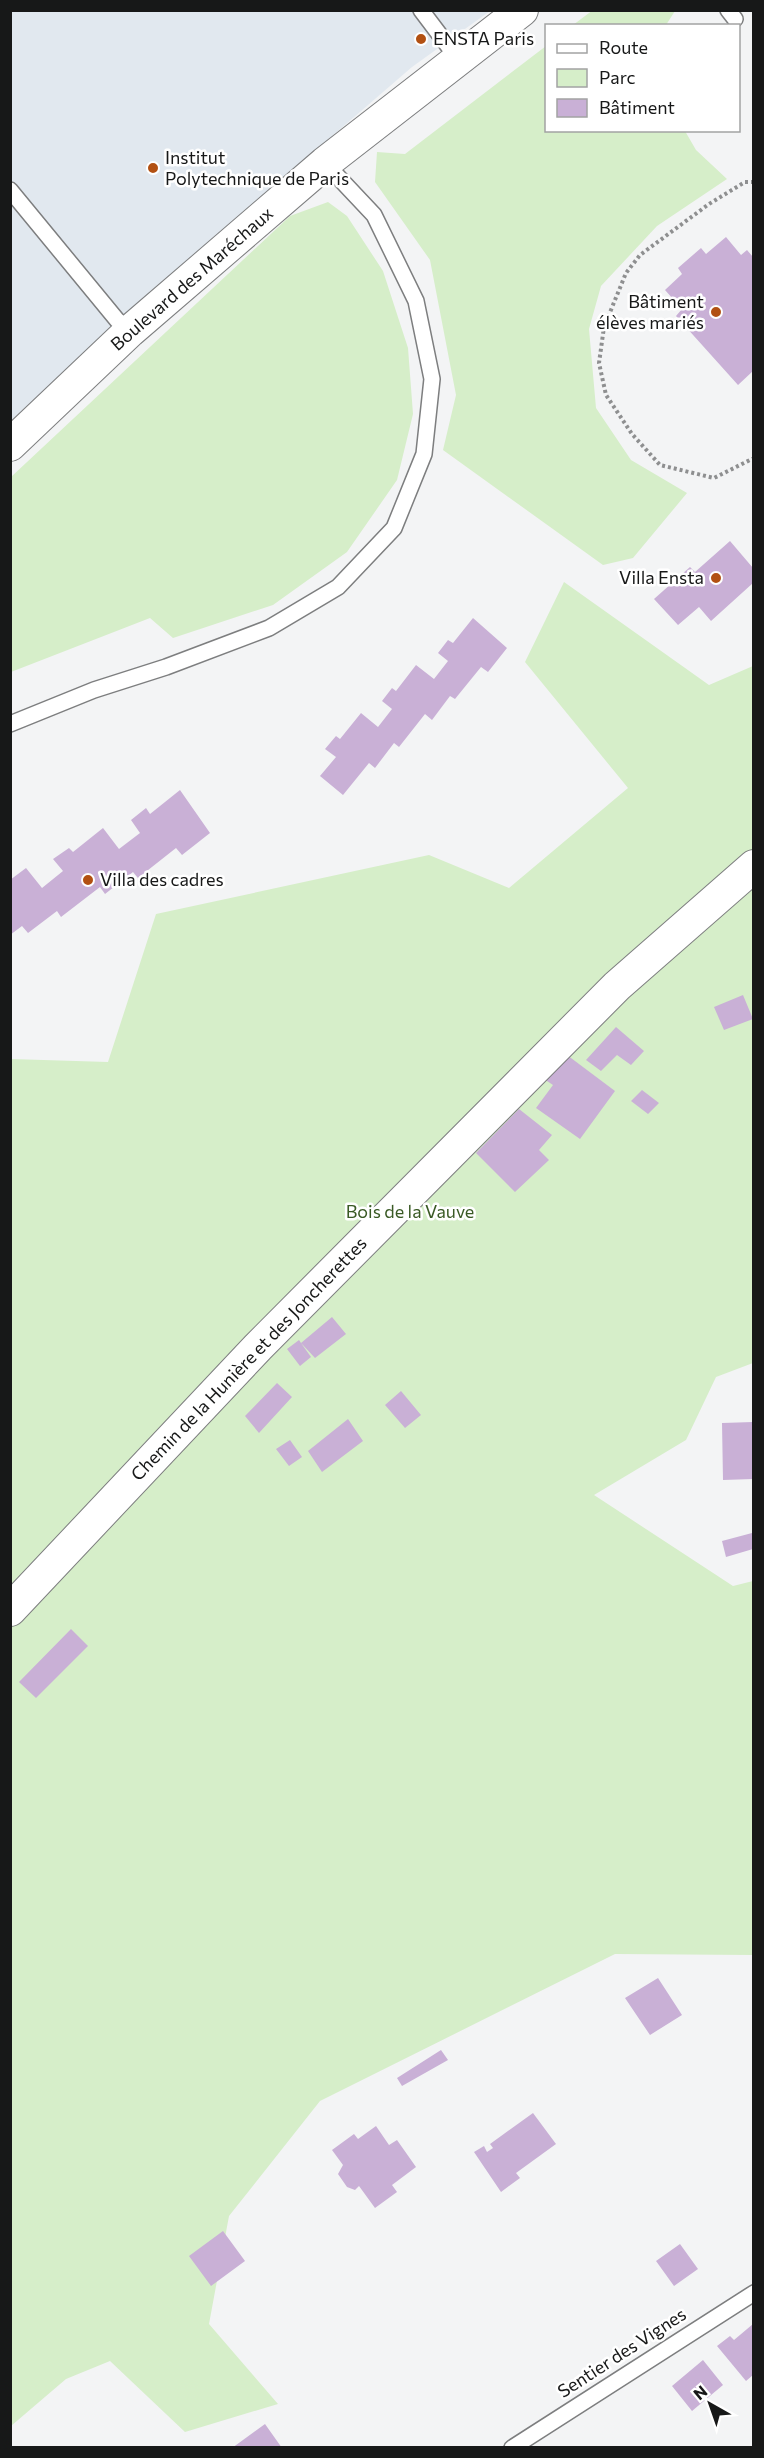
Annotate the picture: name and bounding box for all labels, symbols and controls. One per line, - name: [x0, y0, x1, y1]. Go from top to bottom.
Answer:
- legend: [545, 24, 740, 132]
- place label: ENSTA Paris: [433, 27, 534, 49]
- marker: ENSTA Paris: [414, 32, 428, 46]
- text: Route: [599, 36, 648, 58]
- text: Parc: [599, 66, 636, 88]
- text: Bâtiment: [599, 96, 675, 118]
- place label: Institut Polytechnique de Paris: [165, 146, 349, 189]
- marker: Institut Polytechnique de Paris: [146, 161, 160, 175]
- street label: Boulevard des Maréchaux: [106, 201, 277, 355]
- place label: Bâtiment élèves mariés: [596, 290, 704, 333]
- marker: Bâtiment élèves mariés: [709, 305, 723, 319]
- place label: Villa Ensta: [619, 566, 704, 588]
- marker: Villa Ensta: [709, 571, 723, 585]
- place label: Villa des cadres: [100, 868, 224, 890]
- marker: Villa des cadres: [81, 873, 95, 887]
- park label: Bois de la Vauve: [346, 1200, 474, 1222]
- street label: Chemin de la Hunière et des Joncherettes: [126, 1232, 371, 1485]
- street label: Sentier des Vignes: [553, 2302, 690, 2402]
- north arrow: [680, 2374, 740, 2434]
- text: N: [689, 2381, 711, 2403]

